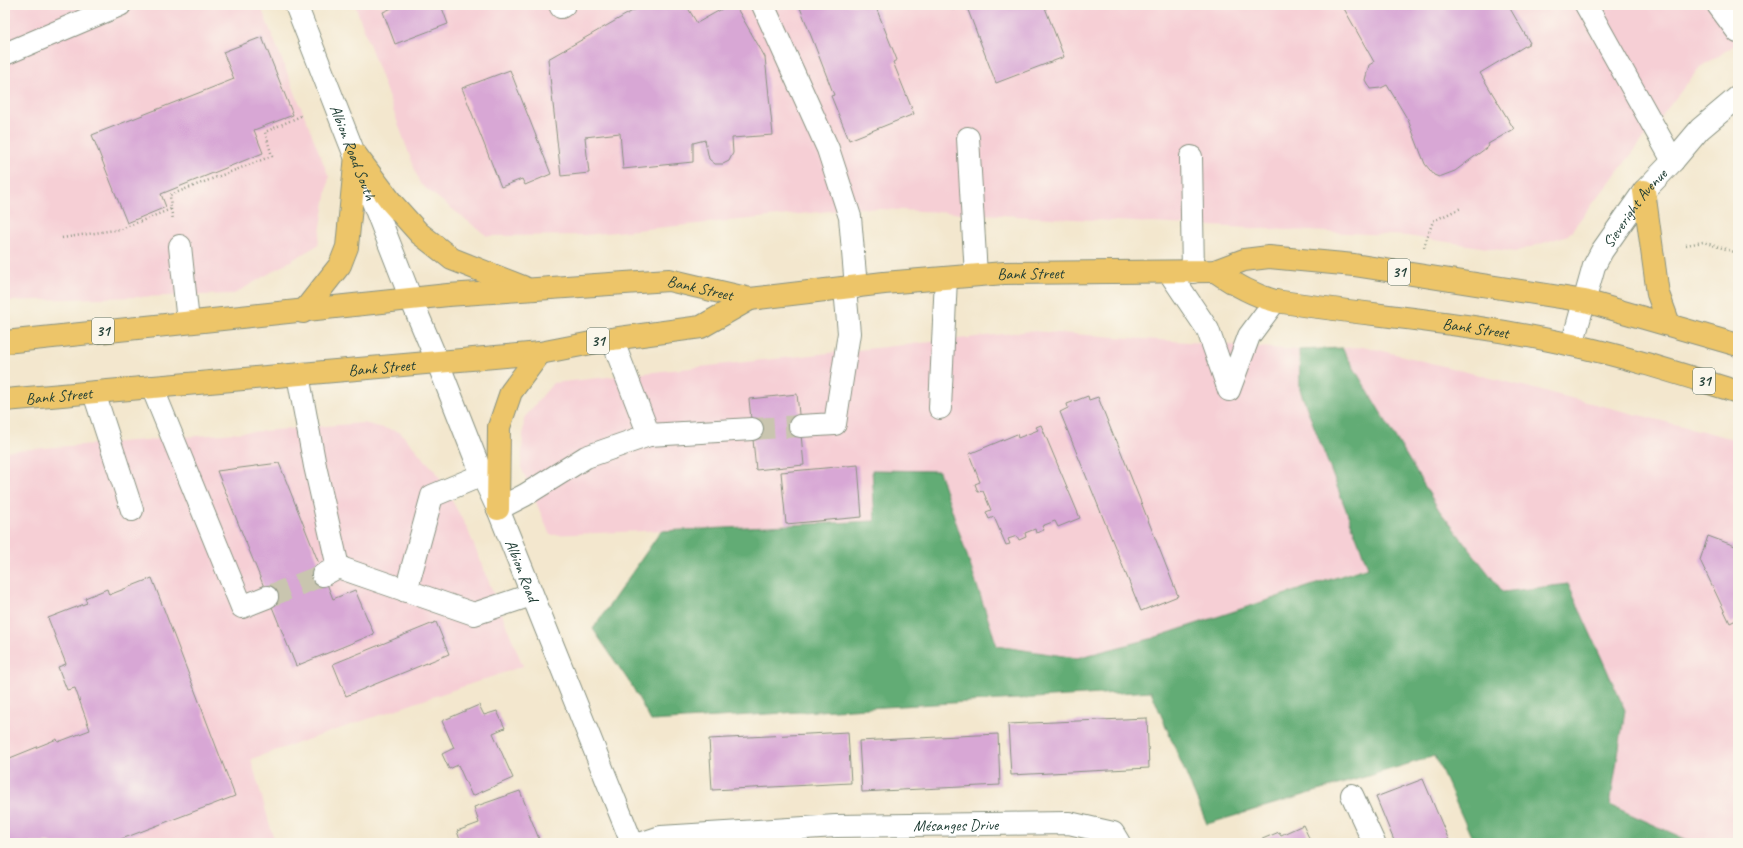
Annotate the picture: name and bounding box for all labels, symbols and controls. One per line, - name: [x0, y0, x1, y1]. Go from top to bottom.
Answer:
- street label: Albion Road South: [325, 102, 381, 204]
- street label: Sieveright Avenue: [1598, 163, 1673, 252]
- road number: 31: [1388, 259, 1410, 285]
- street label: Bank Street: [996, 263, 1066, 285]
- street label: Bank Street: [665, 271, 736, 306]
- street label: Bank Street: [1441, 314, 1512, 344]
- road number: 31: [92, 318, 114, 344]
- road number: 31: [587, 328, 609, 354]
- street label: Bank Street: [347, 355, 417, 381]
- road number: 31: [1693, 368, 1715, 394]
- street label: Bank Street: [25, 383, 95, 409]
- street label: Albion Road: [500, 537, 544, 607]
- street label: Mésanges Drive: [913, 815, 1000, 836]

